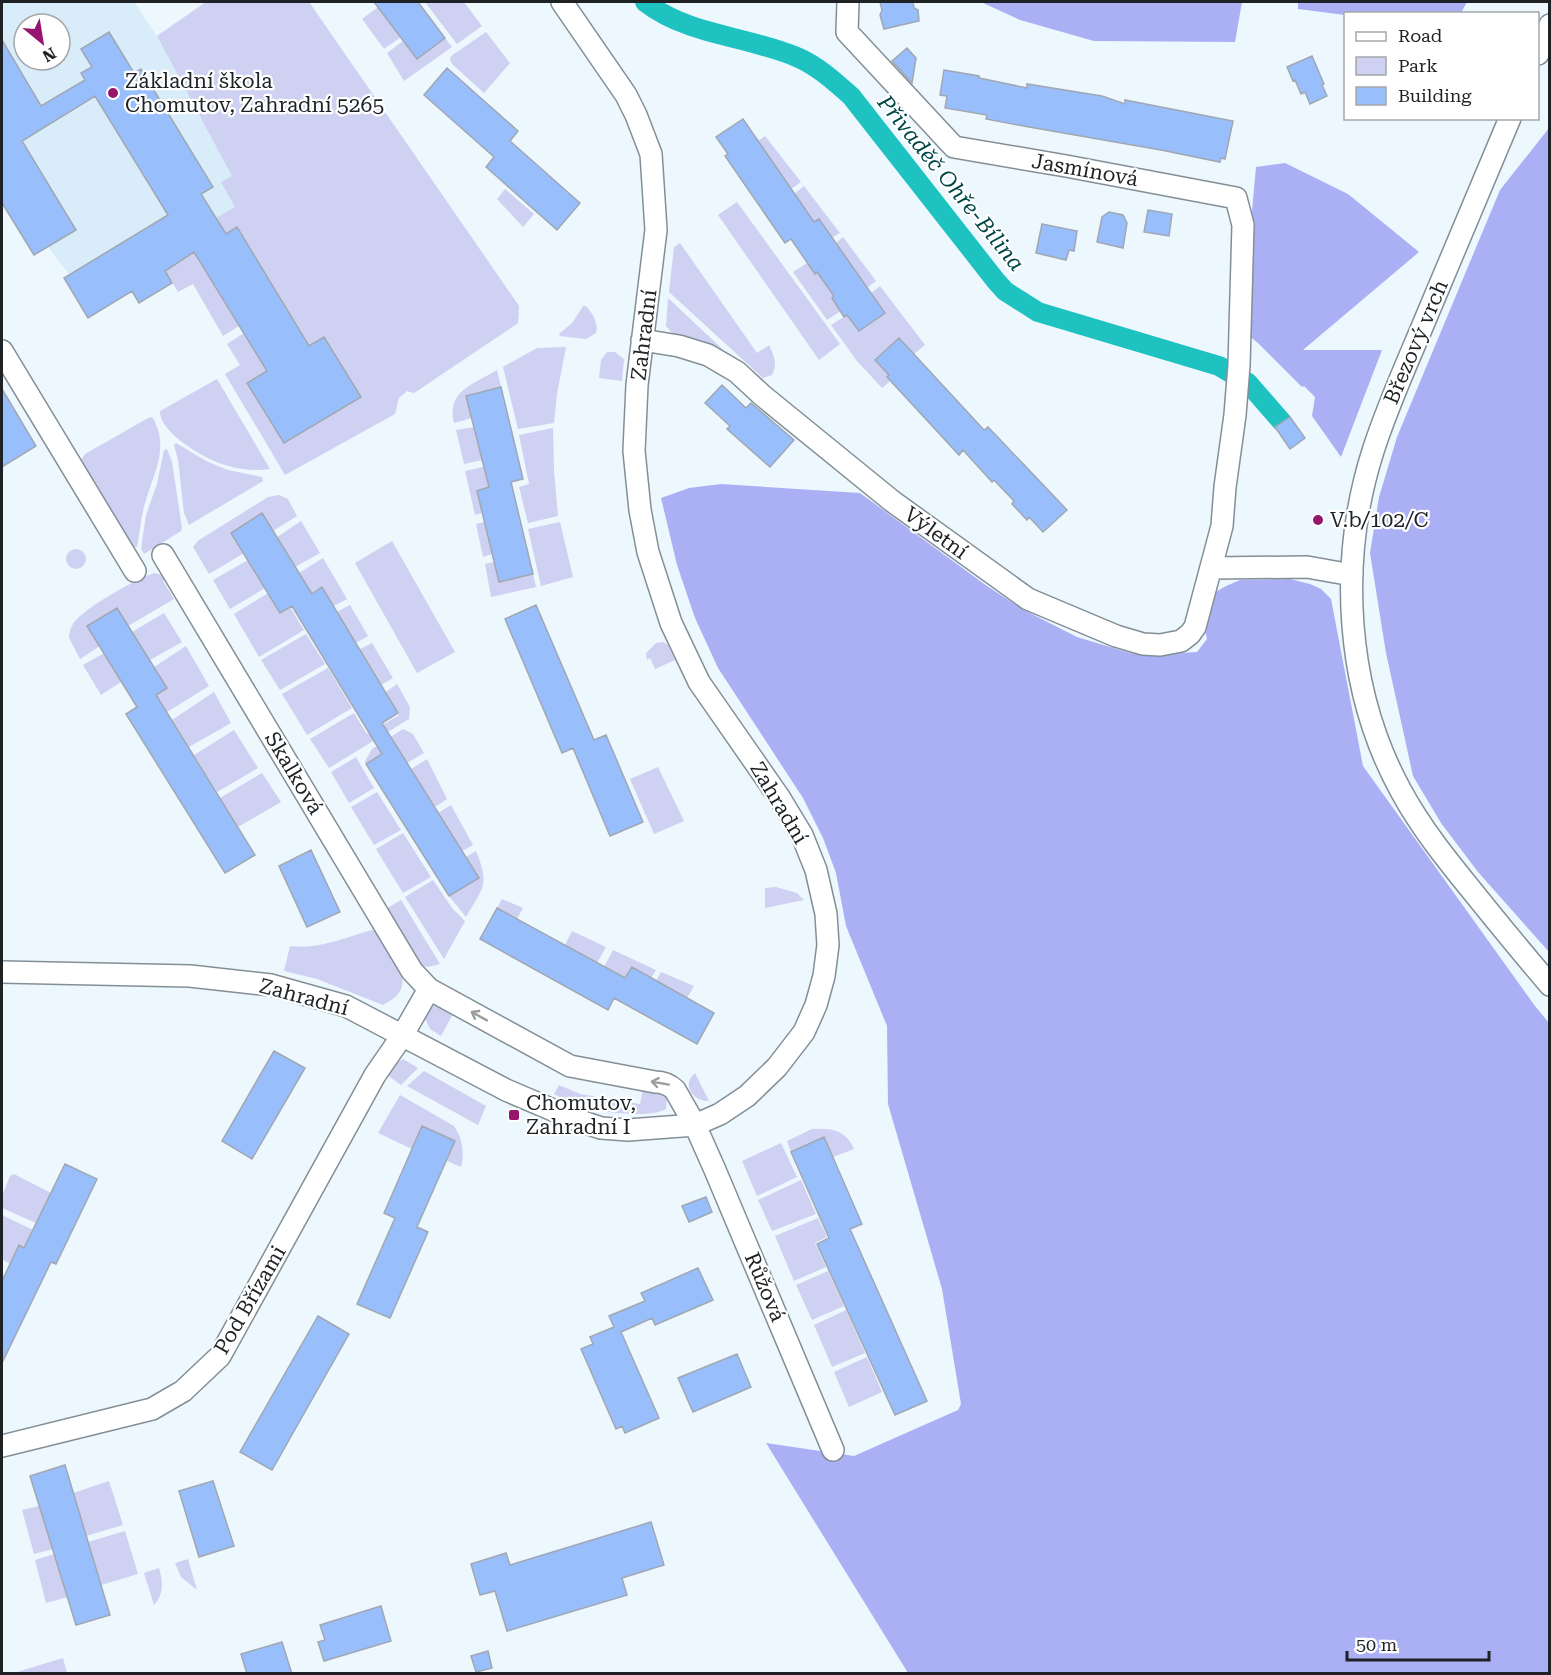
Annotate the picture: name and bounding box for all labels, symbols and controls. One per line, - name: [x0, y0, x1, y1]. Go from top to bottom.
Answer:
- north arrow: [12, 12, 72, 72]
- legend: [1344, 12, 1539, 120]
- text: Road: [1398, 25, 1443, 46]
- text: N: [39, 43, 59, 66]
- text: Park: [1398, 55, 1438, 76]
- place label: Základní škola Chomutov, Zahradní 5265: [125, 69, 384, 117]
- text: Building: [1398, 85, 1472, 106]
- marker: Základní škola Chomutov, Zahradní 5265: [106, 86, 120, 100]
- water label: Přivaděč Ohře-Bílina: [872, 89, 1030, 276]
- street label: Jasmínová: [1030, 149, 1141, 191]
- street label: Březový vrch: [1379, 276, 1453, 408]
- street label: Zahradní: [627, 288, 662, 382]
- street label: Výletní: [900, 502, 973, 564]
- place label: V.b/102/C: [1330, 508, 1428, 532]
- marker: V.b/102/C: [1311, 513, 1325, 527]
- street label: Skalková: [260, 727, 328, 819]
- street label: Zahradní: [745, 758, 813, 849]
- street label: Zahradní: [257, 974, 352, 1021]
- one-way arrow: [471, 1010, 489, 1021]
- one-way arrow: [651, 1077, 670, 1088]
- place label: Chomutov, Zahradní I: [526, 1091, 636, 1139]
- marker: Chomutov, Zahradní I: [507, 1108, 521, 1122]
- street label: Pod Břízami: [209, 1241, 291, 1358]
- street label: Růžová: [740, 1249, 790, 1326]
- scale bar: [1347, 1624, 1490, 1662]
- text: 50 m: [1356, 1634, 1397, 1655]

